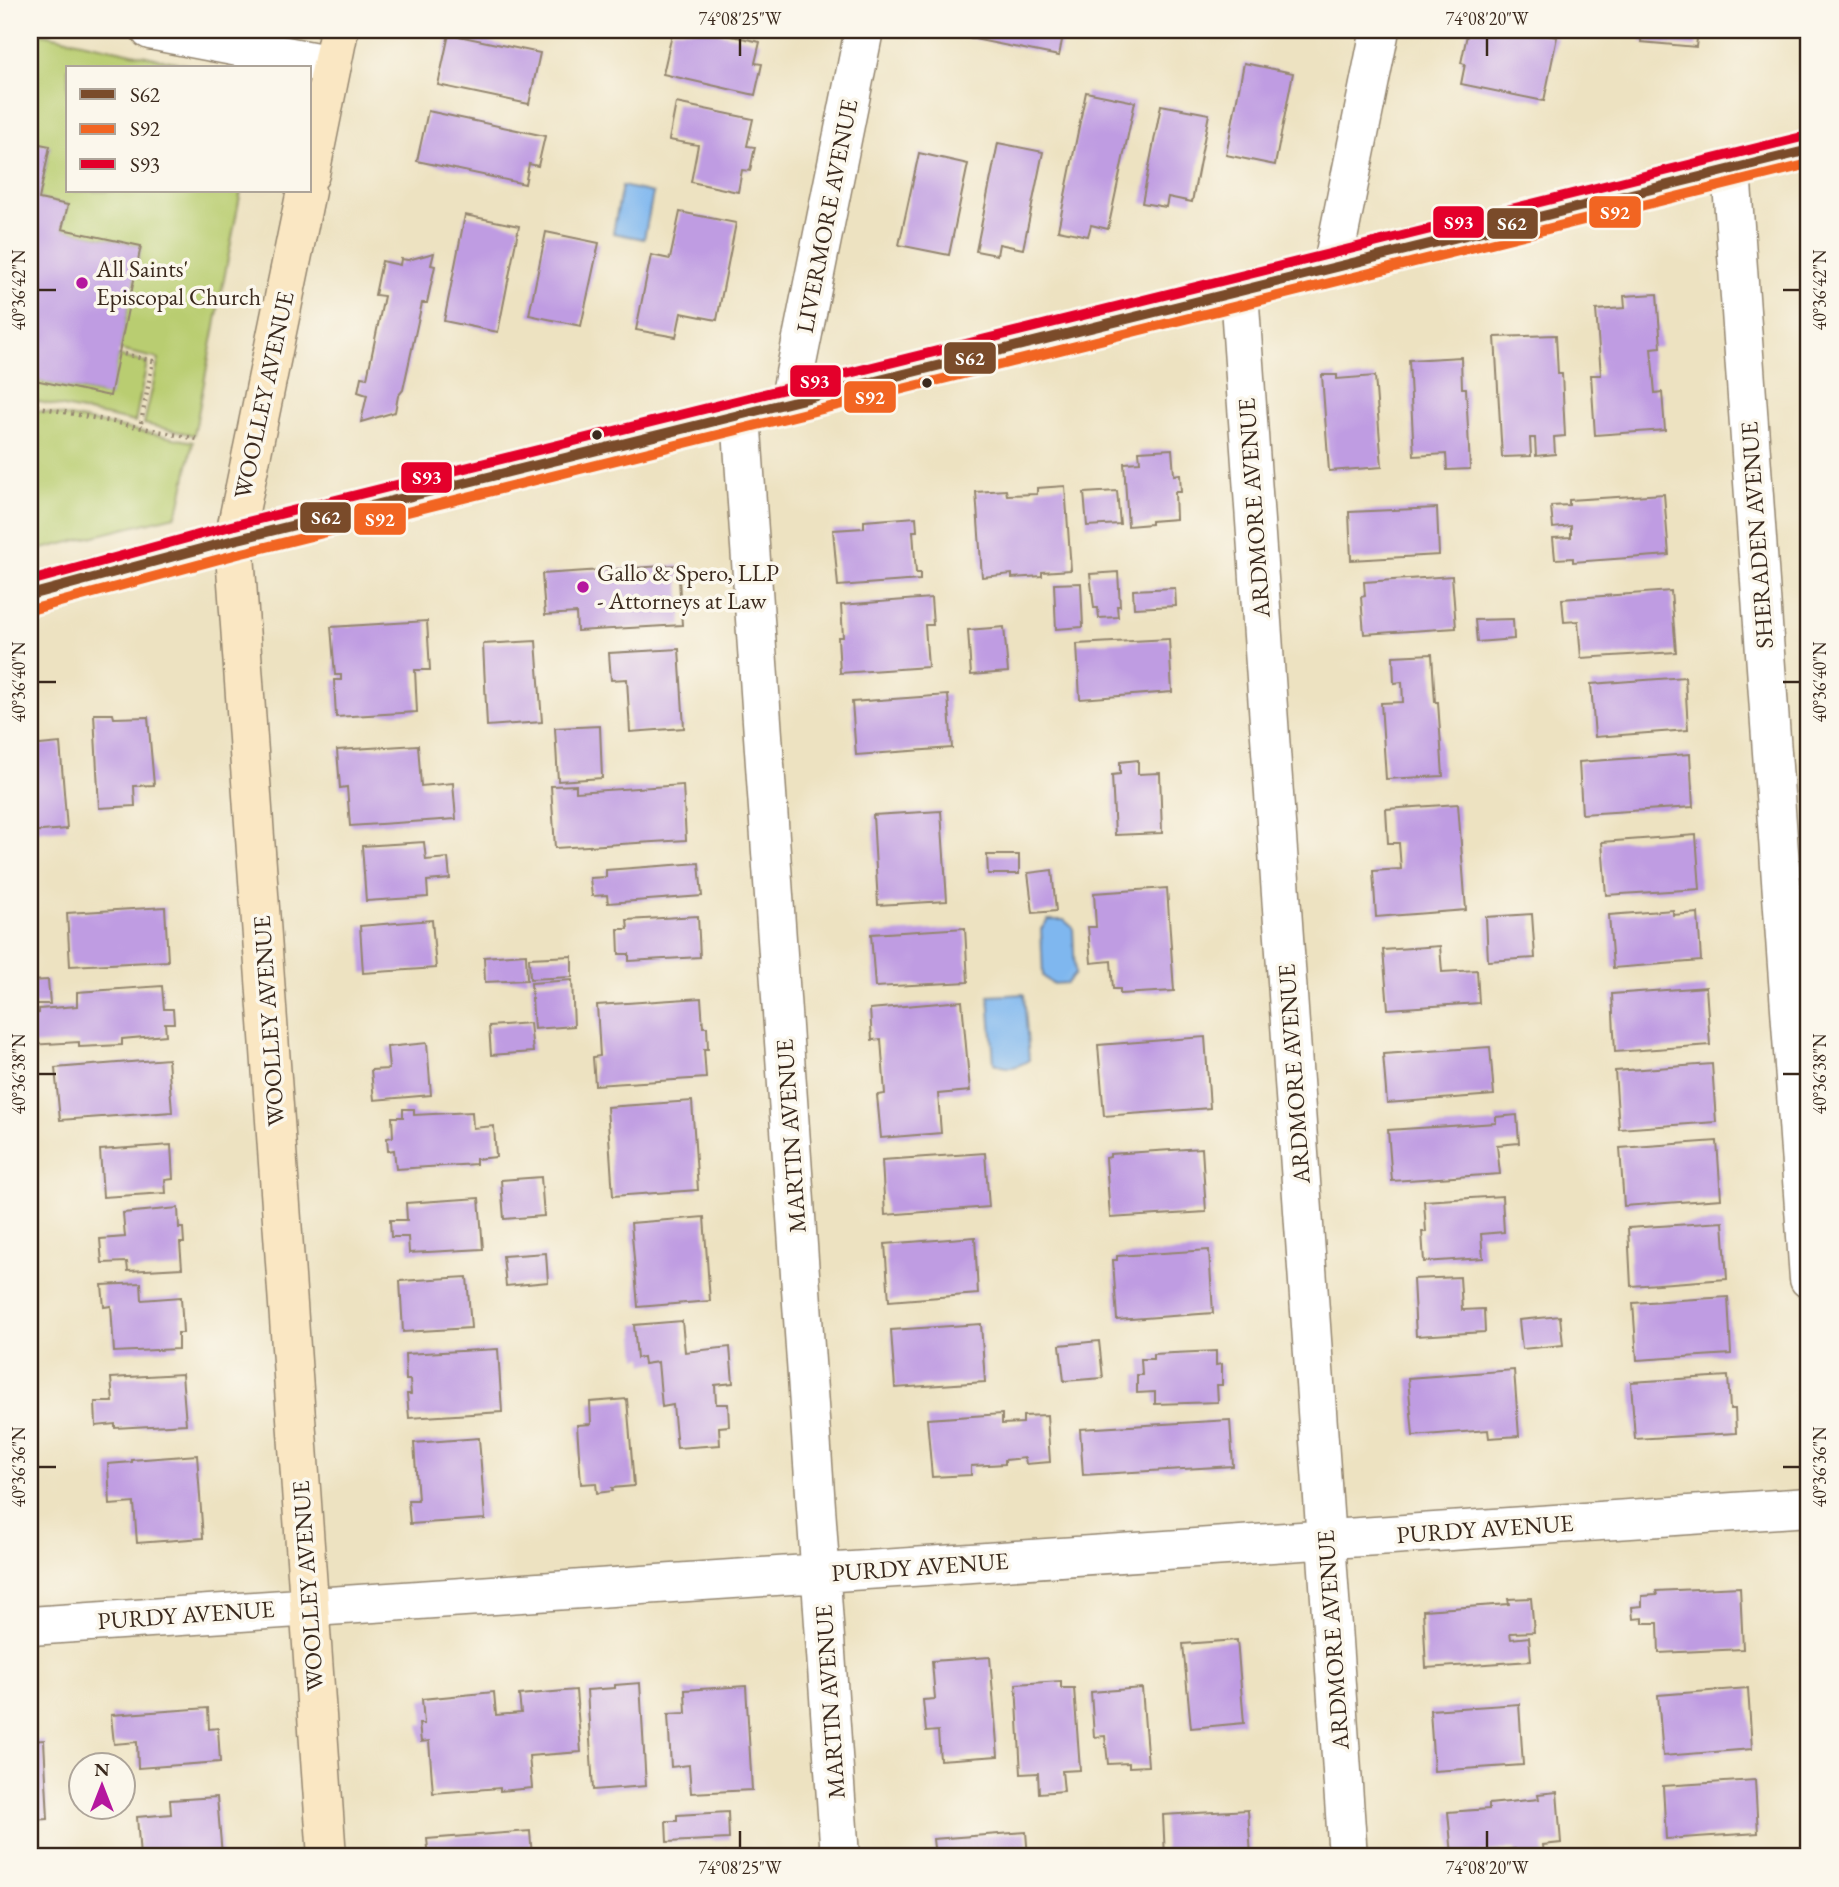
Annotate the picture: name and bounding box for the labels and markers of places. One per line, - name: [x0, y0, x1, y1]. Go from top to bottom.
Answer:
- place label: All Saints' Episcopal Church: [95, 253, 261, 312]
- marker: All Saints' Episcopal Church: [74, 275, 90, 291]
- unlabelled marker: [920, 376, 934, 390]
- unlabelled marker: [590, 428, 604, 442]
- place label: Gallo & Spero, LLP - Attorneys at Law: [597, 557, 779, 616]
- marker: Gallo & Spero, LLP - Attorneys at Law: [575, 579, 591, 595]

